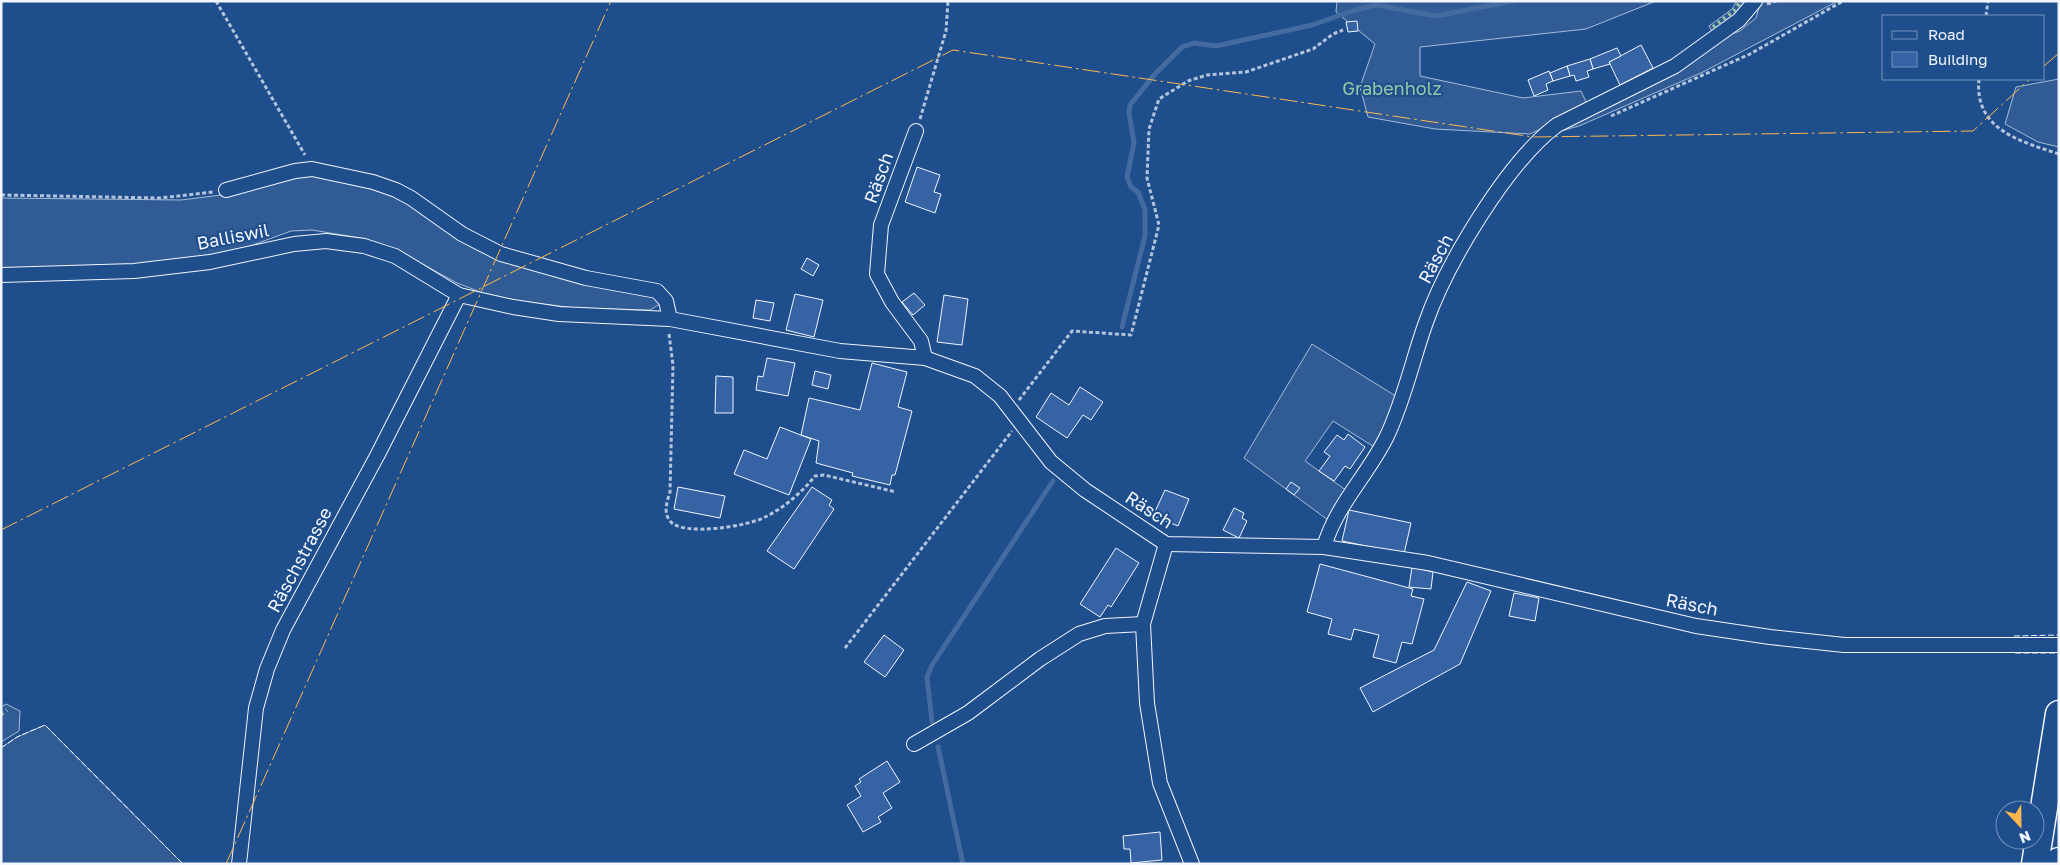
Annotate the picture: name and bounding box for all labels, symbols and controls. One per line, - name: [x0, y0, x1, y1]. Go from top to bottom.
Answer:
- legend: [1882, 15, 2045, 80]
- text: Road: [1928, 25, 1965, 43]
- text: Building: [1928, 50, 1988, 68]
- park label: Grabenholz: [1342, 77, 1442, 99]
- street label: Räsch: [859, 149, 897, 206]
- street label: Balliswil: [195, 218, 271, 254]
- street label: Räsch: [1413, 230, 1457, 287]
- street label: Räsch: [1121, 486, 1178, 533]
- street label: Räschstrasse: [262, 503, 336, 616]
- street label: Räsch: [1664, 588, 1720, 620]
- north arrow: [1995, 800, 2045, 850]
- text: N: [2017, 828, 2033, 847]

